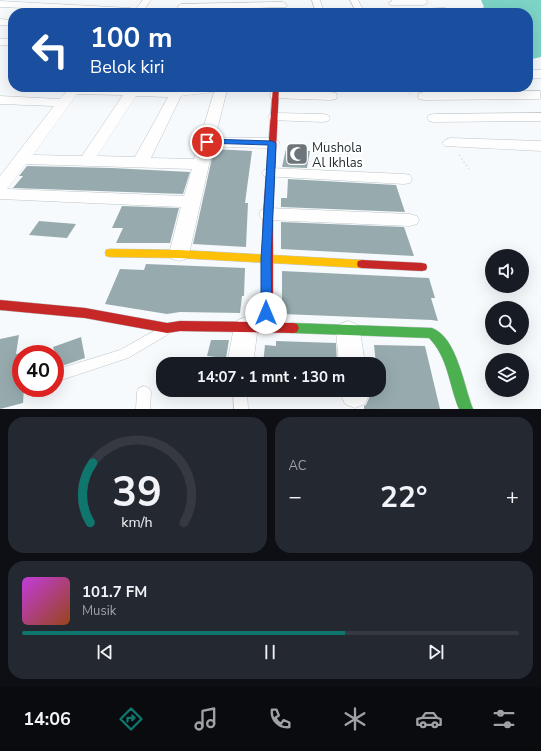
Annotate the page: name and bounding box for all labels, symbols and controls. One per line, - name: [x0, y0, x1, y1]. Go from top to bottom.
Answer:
- text: 100 m: [90, 19, 173, 57]
- icon: left: [24, 24, 76, 76]
- text: Belok kiri: [90, 55, 164, 79]
- pin: [190, 125, 224, 159]
- icon: arrive: [196, 131, 218, 153]
- place label: Mushola Al Ikhlas: [312, 139, 363, 172]
- mosque icon: Mushola Al Ikhlas: [284, 141, 310, 167]
- map controls: [485, 249, 529, 397]
- button: sound: [485, 249, 529, 293]
- position arrow: [245, 292, 287, 334]
- button: search: [485, 301, 529, 345]
- speed limit sign: 40: [12, 345, 64, 397]
- button: layers: [485, 353, 529, 397]
- text: 14:07 · 1 mnt · 130 m: [197, 367, 345, 387]
- text: AC: [289, 457, 307, 475]
- text: 39: [112, 464, 162, 521]
- text: 22°: [380, 477, 427, 518]
- text: −: [289, 482, 302, 512]
- text: +: [506, 482, 519, 512]
- text: km/h: [122, 513, 153, 532]
- text: 101.7 FM: [82, 582, 147, 602]
- text: Musik: [82, 602, 116, 620]
- icon: previous: [94, 641, 116, 663]
- icon: pause: [259, 641, 281, 663]
- icon: next: [425, 641, 447, 663]
- icon: directions: [117, 705, 145, 733]
- icon: music: [192, 705, 220, 733]
- icon: phone: [266, 705, 294, 733]
- icon: climate: [341, 705, 369, 733]
- icon: car: [415, 705, 443, 733]
- icon: filters: [490, 705, 518, 733]
- text: 14:06: [23, 707, 71, 731]

